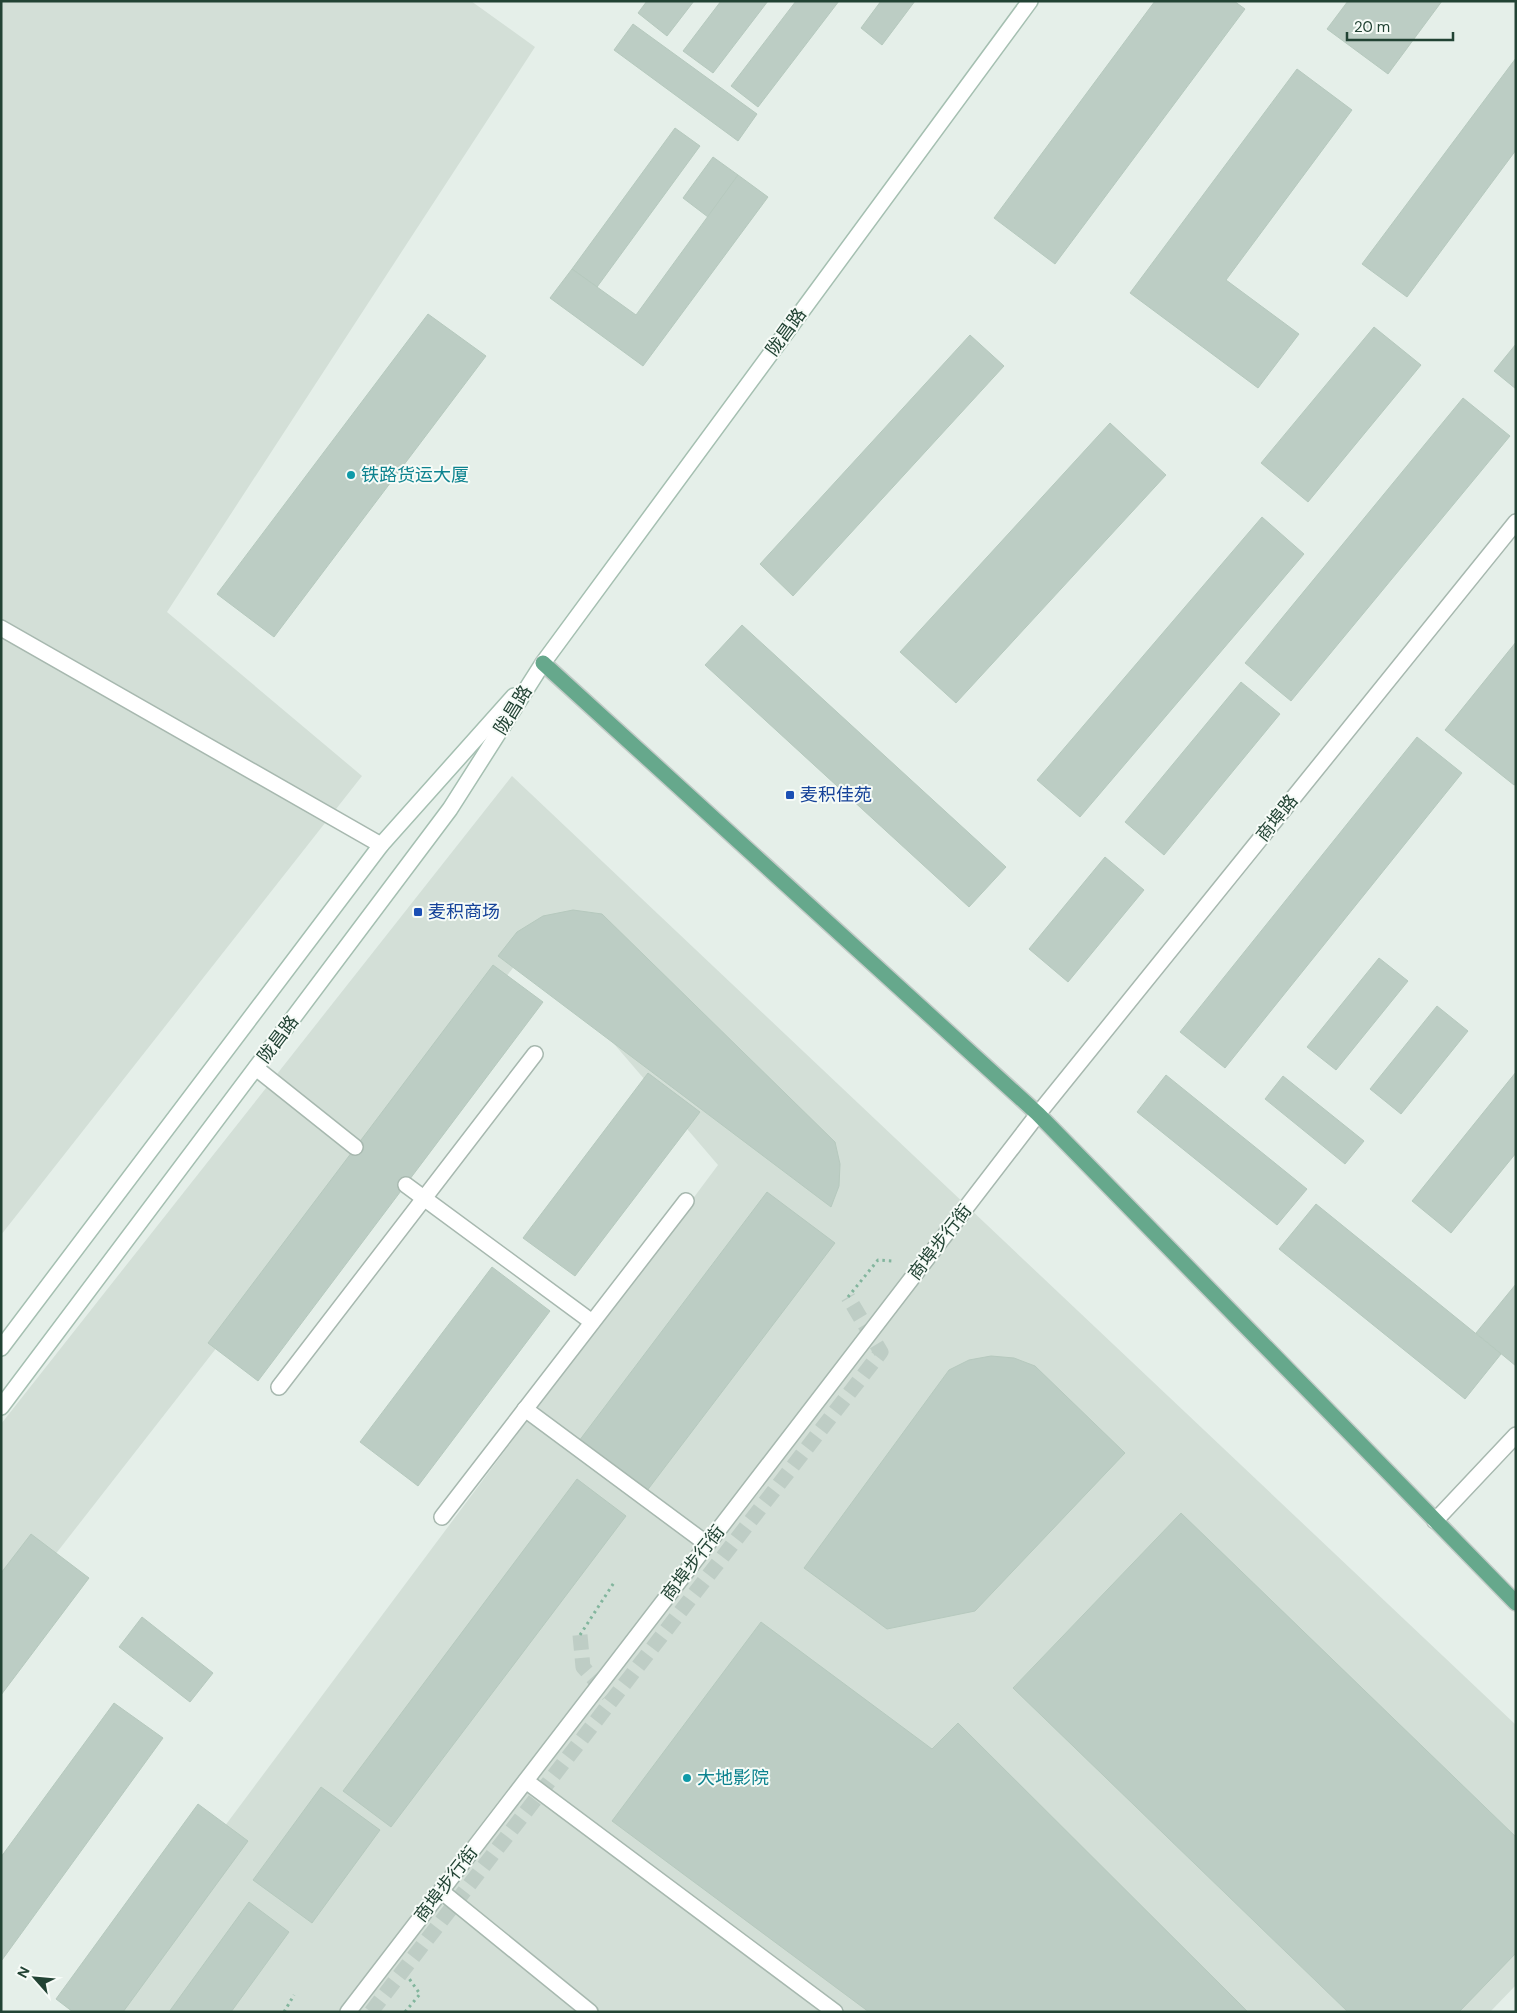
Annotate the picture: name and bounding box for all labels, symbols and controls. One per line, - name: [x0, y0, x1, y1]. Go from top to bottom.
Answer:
- scale bar: [1347, 10, 1453, 42]
- text: 20 m: [1354, 17, 1390, 37]
- street label: 陇昌路: [760, 303, 812, 361]
- place label: 铁路货运大厦: [361, 463, 469, 487]
- marker: 铁路货运大厦: [345, 469, 357, 481]
- street label: 陇昌路: [489, 681, 537, 739]
- place label: 麦积佳苑: [800, 783, 872, 807]
- marker: 麦积佳苑: [784, 789, 796, 801]
- street label: 商埠路: [1251, 789, 1303, 847]
- place label: 麦积商场: [428, 900, 500, 924]
- marker: 麦积商场: [412, 906, 424, 918]
- street label: 陇昌路: [252, 1010, 304, 1068]
- street label: 商埠步行街: [903, 1199, 977, 1285]
- street label: 商埠步行街: [656, 1520, 730, 1606]
- place label: 大地影院: [697, 1766, 769, 1790]
- marker: 大地影院: [681, 1772, 693, 1784]
- street label: 商埠步行街: [409, 1841, 483, 1927]
- north arrow: [10, 1953, 60, 2003]
- text: N: [13, 1963, 34, 1981]

